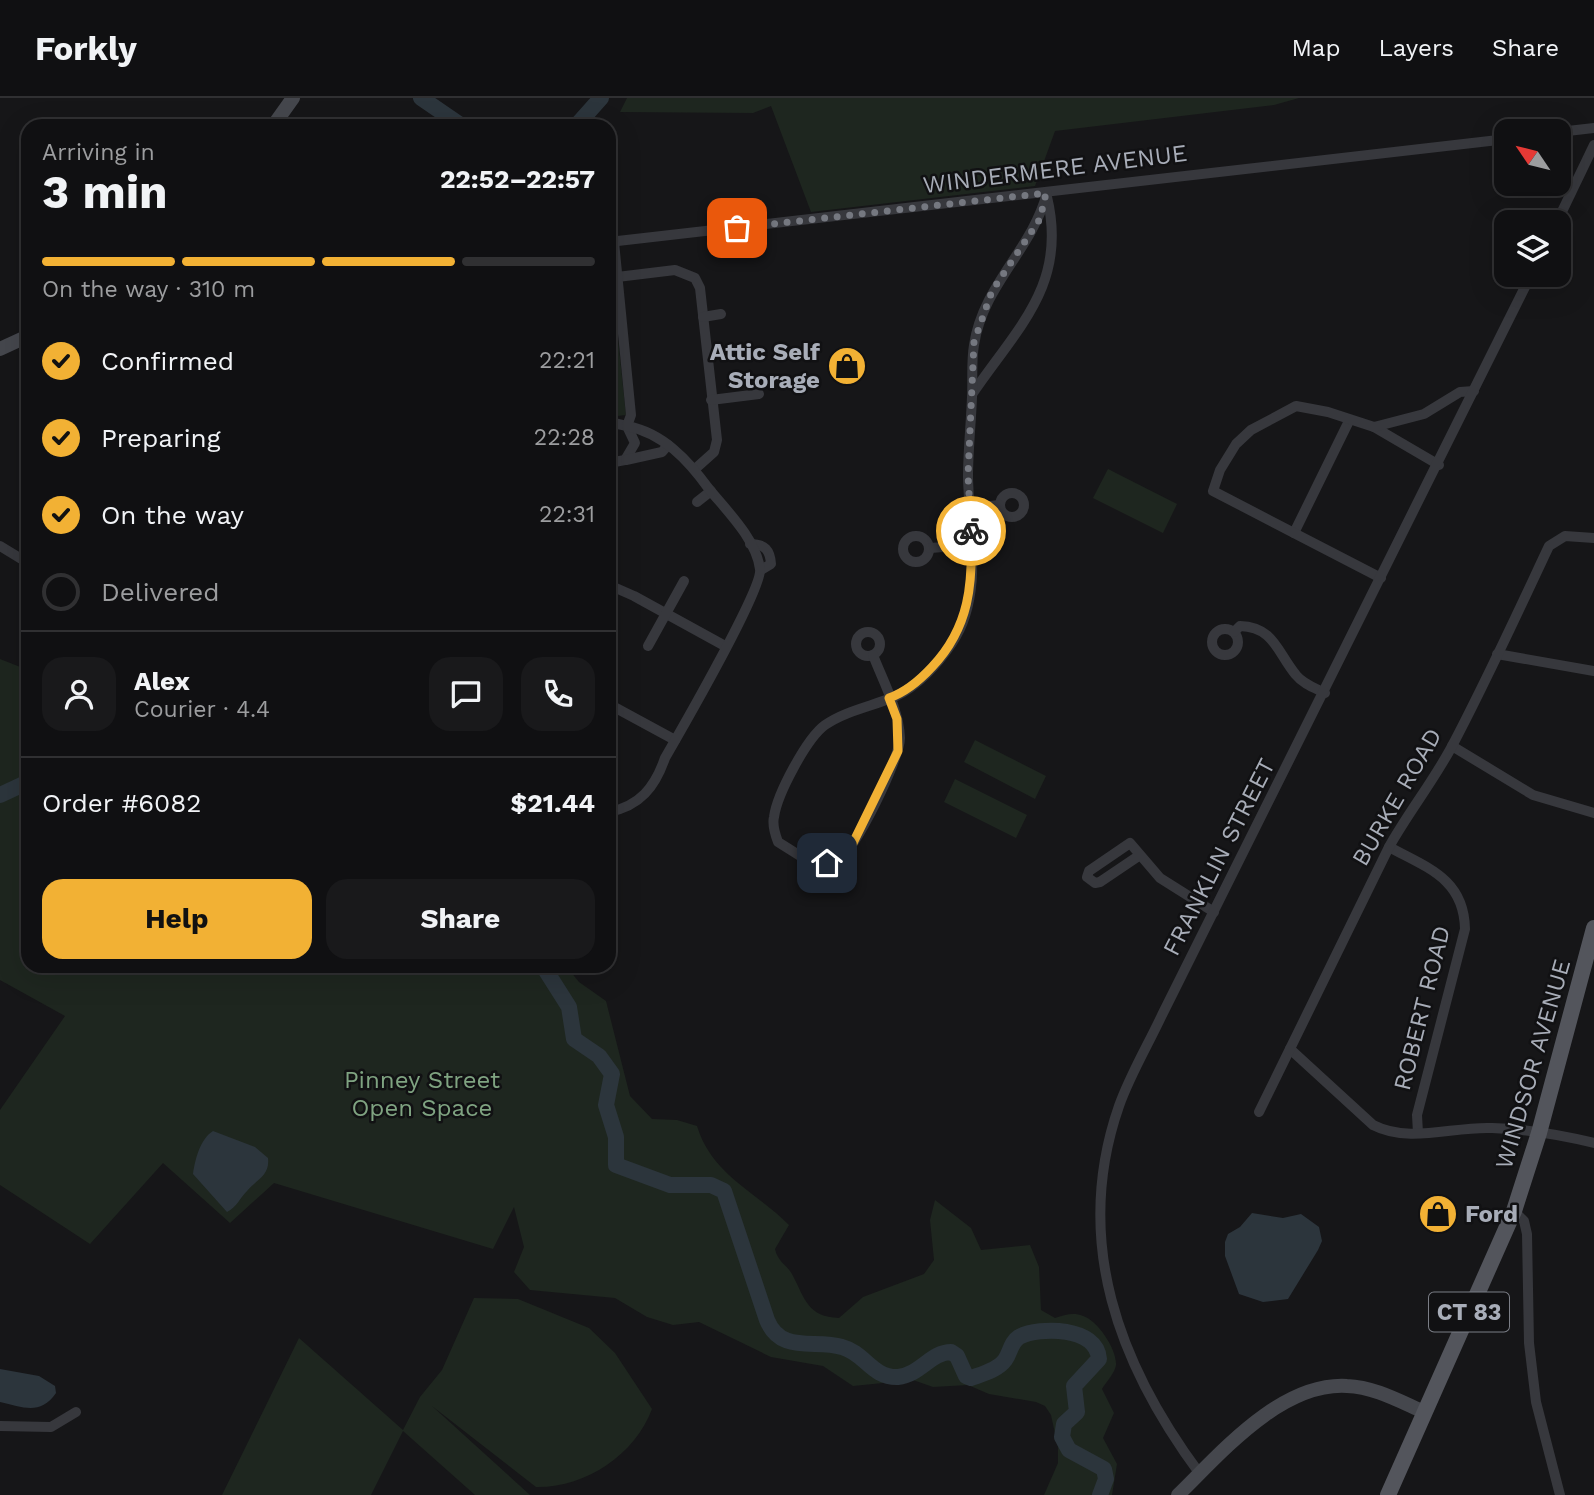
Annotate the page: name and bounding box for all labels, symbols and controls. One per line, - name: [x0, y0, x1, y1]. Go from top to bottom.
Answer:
- text: Forkly: [35, 29, 137, 68]
- text: Map: [1292, 34, 1340, 62]
- text: Layers: [1378, 34, 1454, 62]
- text: Share: [1492, 34, 1559, 62]
- north arrow: [1494, 119, 1572, 196]
- map controls: [1494, 119, 1571, 287]
- text: Arriving in: [42, 139, 155, 166]
- street label: WINDERMERE AVENUE: [921, 139, 1189, 199]
- text: 22:52–22:57: [440, 164, 595, 194]
- text: 3 min: [42, 165, 168, 219]
- pin: [707, 198, 767, 258]
- icon: bag: [718, 209, 756, 247]
- button: layers: [1494, 210, 1571, 287]
- text: On the way · 310 m: [42, 276, 255, 303]
- place label: Attic Self Storage: [710, 338, 820, 394]
- icon: check: [42, 342, 80, 380]
- shop icon: Attic Self Storage: [826, 345, 868, 387]
- text: Confirmed: [101, 346, 234, 376]
- text: 22:21: [539, 347, 595, 374]
- icon: check: [42, 419, 80, 457]
- text: Preparing: [101, 423, 221, 453]
- text: 22:28: [534, 424, 595, 451]
- icon: check: [42, 496, 80, 534]
- courier: [936, 496, 1006, 566]
- text: On the way: [101, 500, 244, 530]
- text: 22:31: [539, 501, 595, 528]
- icon: bike: [952, 512, 990, 550]
- text: Delivered: [101, 577, 220, 607]
- button: person: [42, 657, 116, 731]
- button: chat: [429, 657, 503, 731]
- button: phone: [521, 657, 595, 731]
- text: Alex: [134, 666, 190, 696]
- text: Courier · 4.4: [134, 696, 270, 723]
- street label: BURKE ROAD: [1346, 723, 1448, 871]
- street label: FRANKLIN STREET: [1157, 754, 1281, 960]
- text: Order #6082: [42, 788, 201, 818]
- text: $21.44: [511, 788, 595, 818]
- pin: [797, 833, 857, 893]
- icon: home: [808, 844, 846, 882]
- button: Help: [42, 879, 312, 959]
- button: Share: [326, 879, 595, 959]
- street label: ROBERT ROAD: [1388, 923, 1456, 1093]
- street label: WINDSOR AVENUE: [1490, 956, 1576, 1172]
- park label: Pinney Street Open Space: [344, 1066, 500, 1122]
- shop icon: Ford: [1417, 1193, 1459, 1235]
- place label: Ford: [1465, 1200, 1518, 1228]
- road number: CT 83: [1429, 1292, 1509, 1331]

